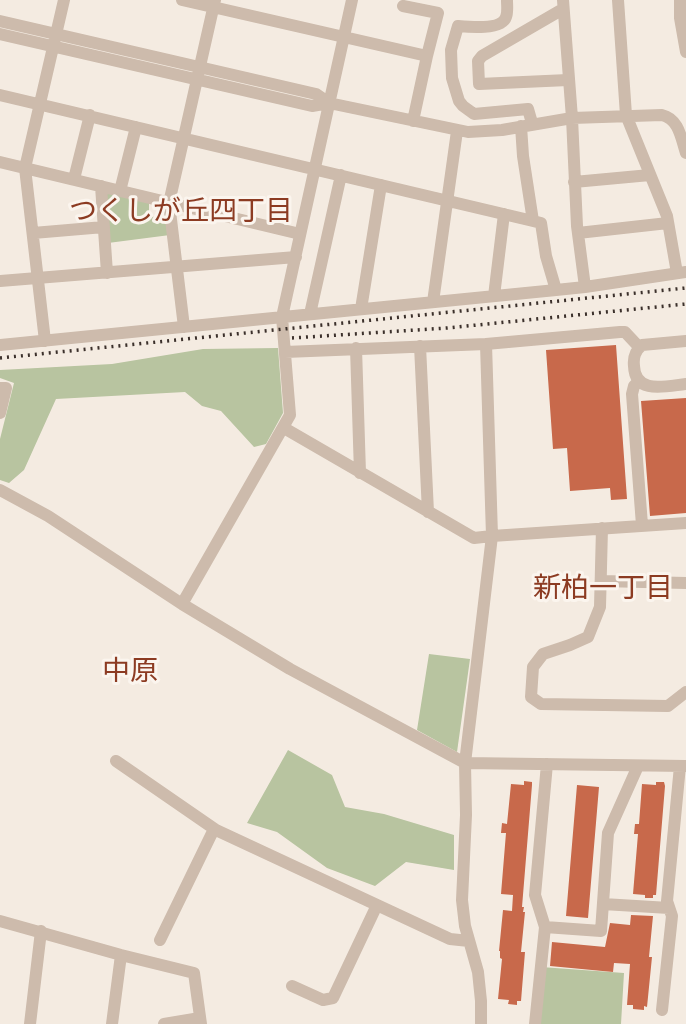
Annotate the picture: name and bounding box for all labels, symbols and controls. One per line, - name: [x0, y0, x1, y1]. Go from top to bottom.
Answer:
- district label: つくしが丘四丁目: [69, 195, 293, 229]
- district label: 新柏一丁目: [533, 572, 673, 606]
- district label: 中原: [102, 655, 158, 689]

